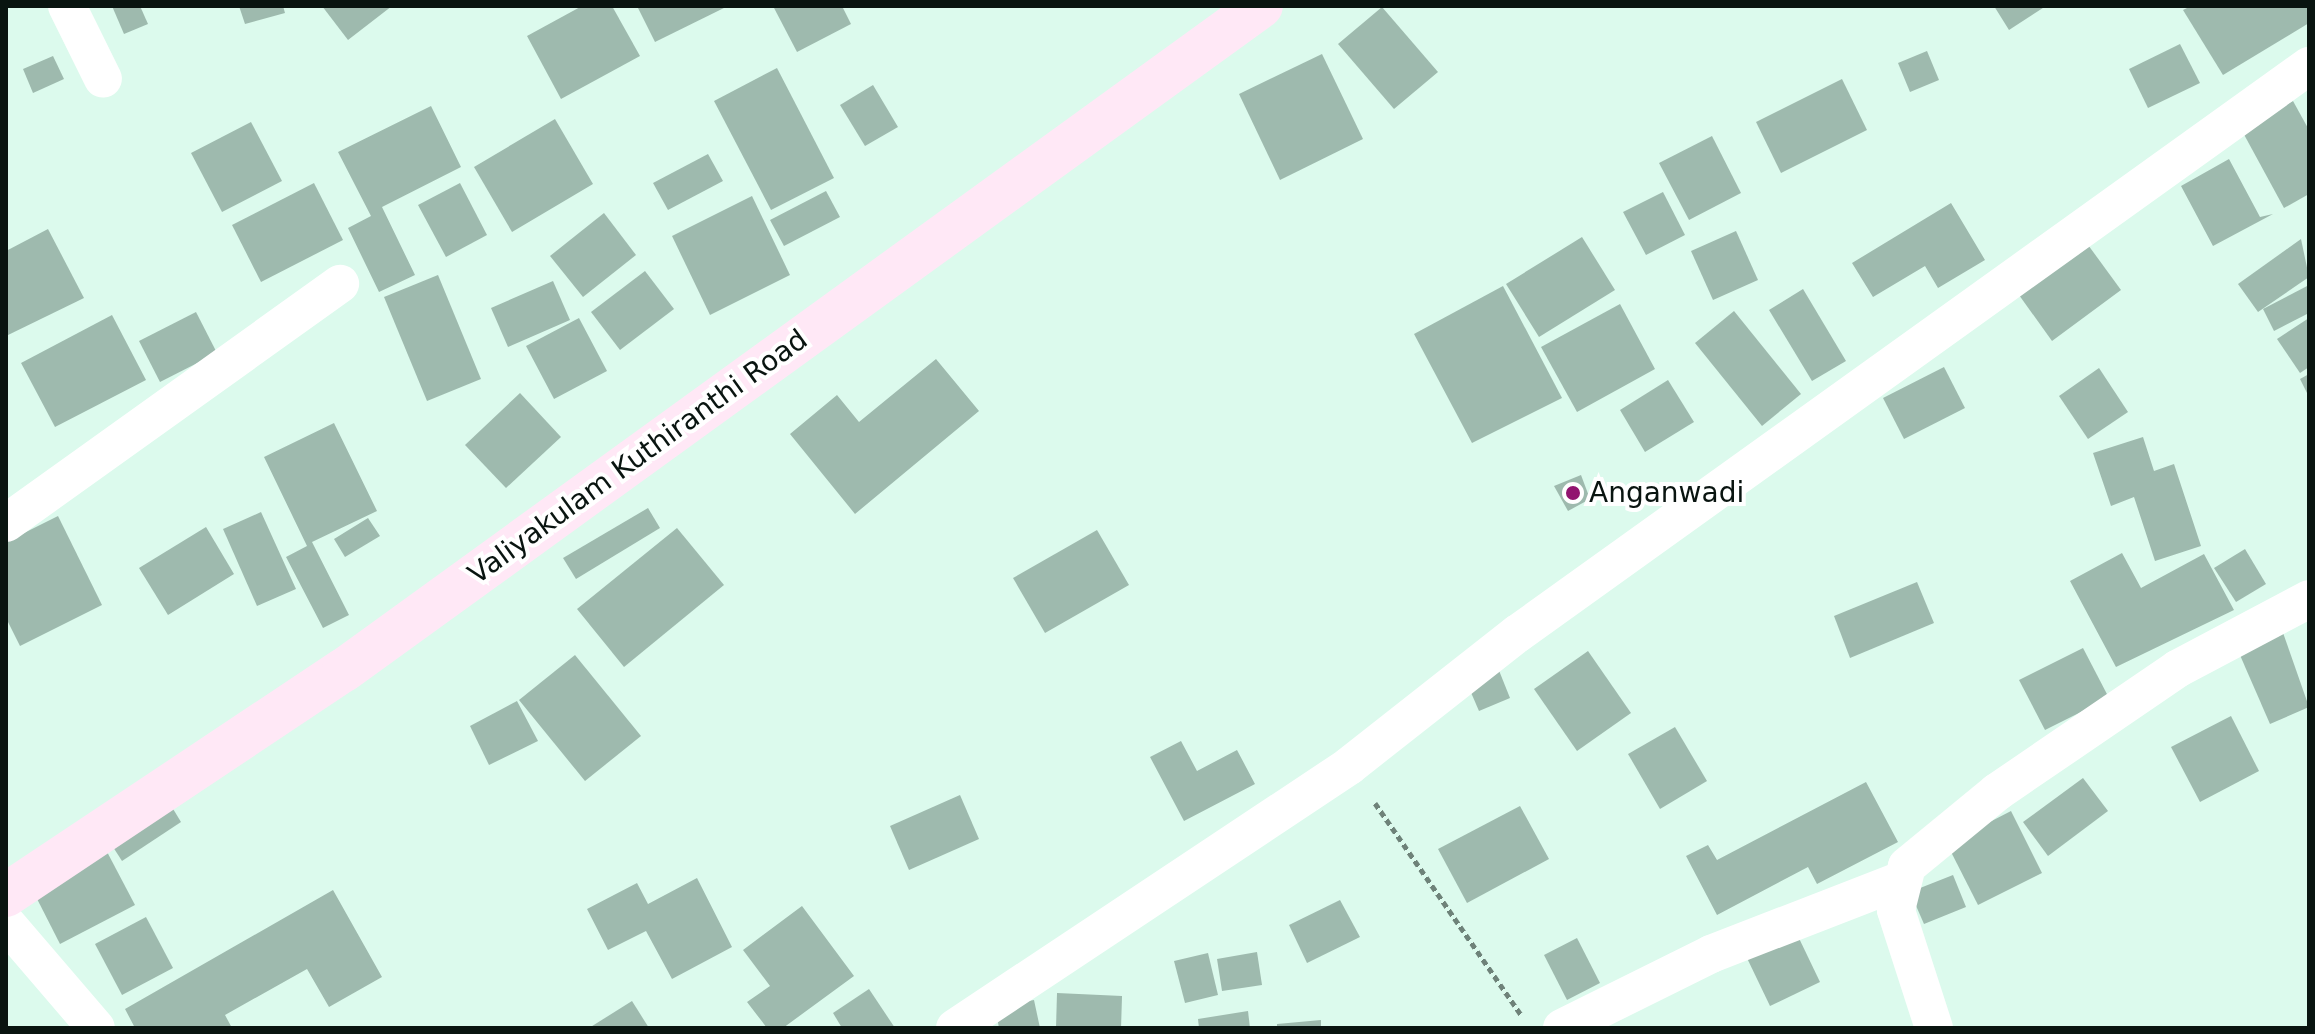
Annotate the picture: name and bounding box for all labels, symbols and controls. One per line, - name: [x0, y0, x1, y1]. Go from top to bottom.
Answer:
- street label: Valiyakulam Kuthiranthi Road: [462, 323, 814, 591]
- place label: Anganwadi: [1589, 476, 1744, 510]
- marker: Anganwadi: [1564, 484, 1582, 502]

